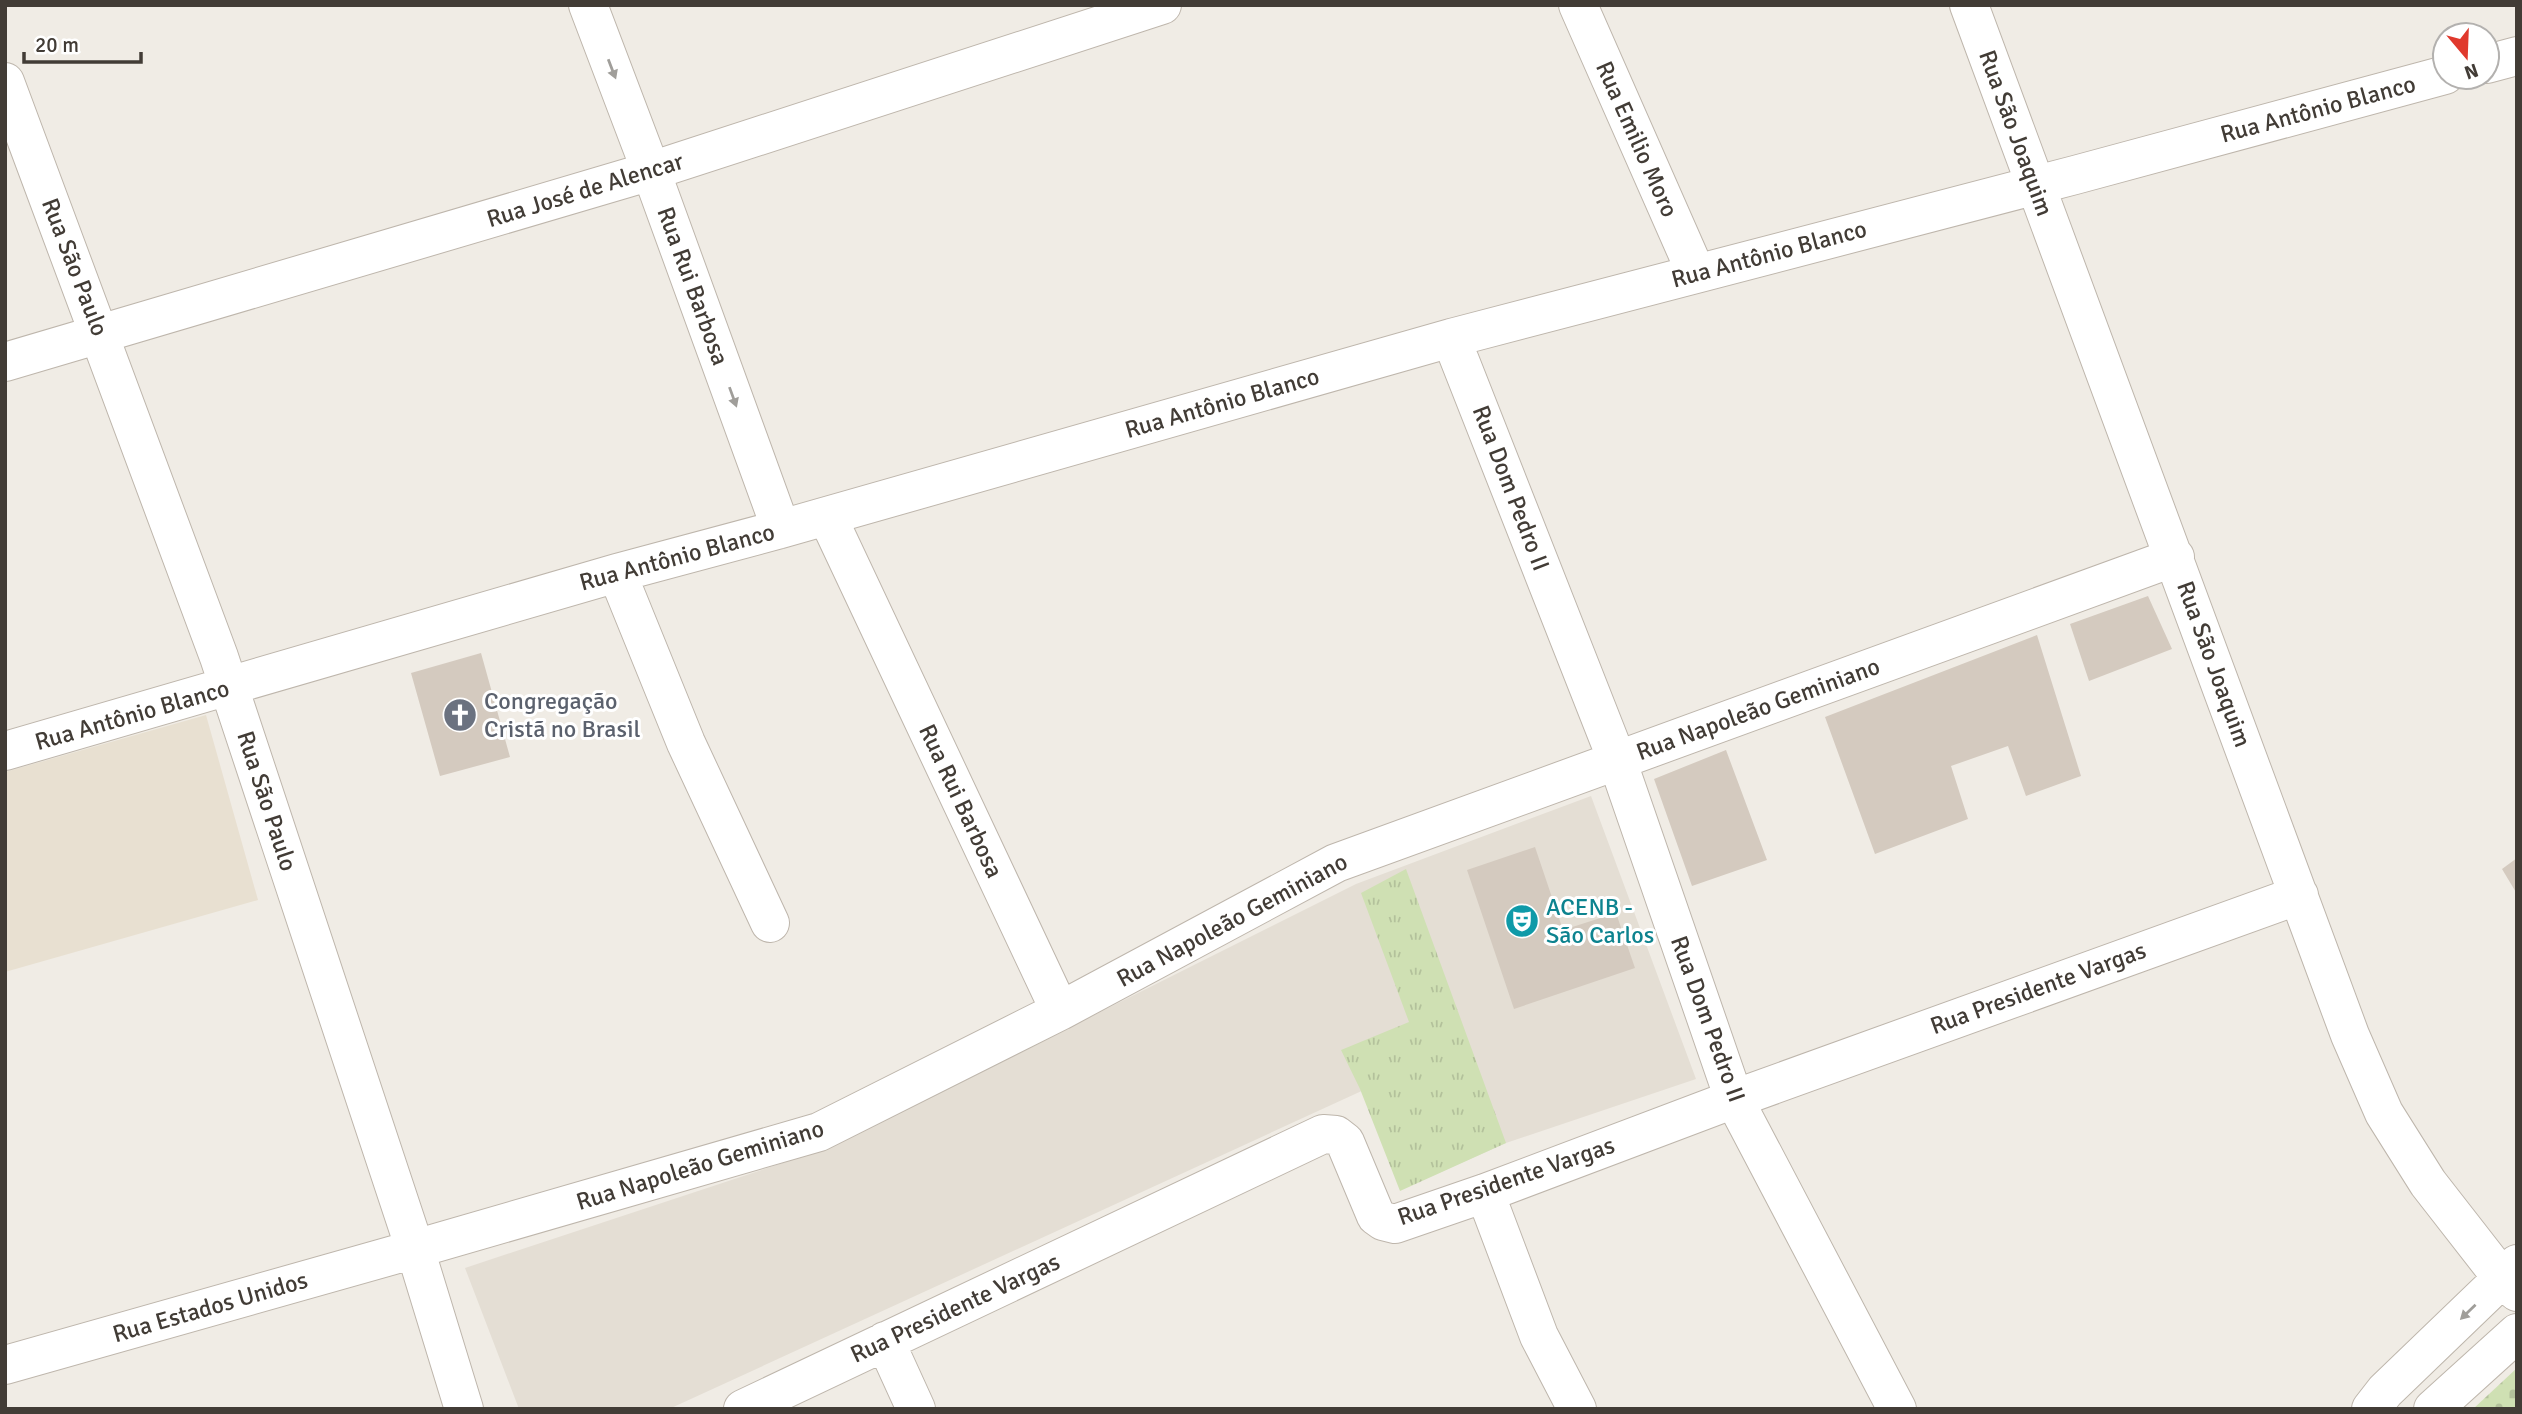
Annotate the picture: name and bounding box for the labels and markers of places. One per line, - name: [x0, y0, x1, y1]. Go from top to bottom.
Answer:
- place label: Congregação Cristã no Brasil: [484, 686, 641, 744]
- church icon: Congregação Cristã no Brasil: [441, 696, 479, 734]
- place label: ACENB - São Carlos: [1546, 892, 1654, 950]
- theatre icon: ACENB - São Carlos: [1503, 902, 1541, 940]

